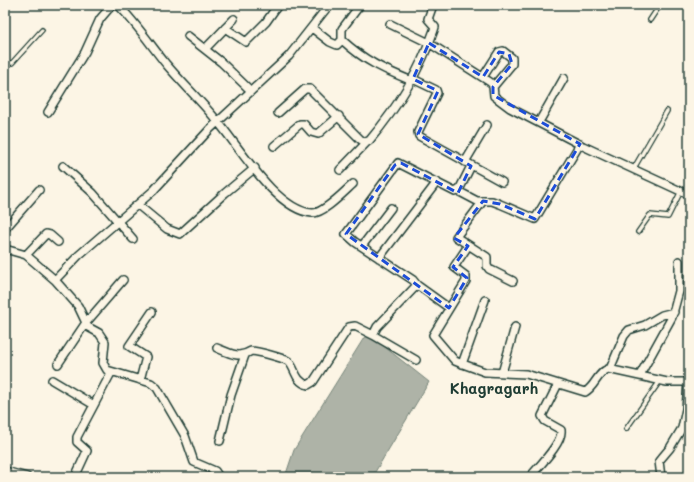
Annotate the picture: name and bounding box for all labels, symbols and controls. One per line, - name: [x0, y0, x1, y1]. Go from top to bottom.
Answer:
- district label: Khagragarh: [450, 378, 538, 398]

